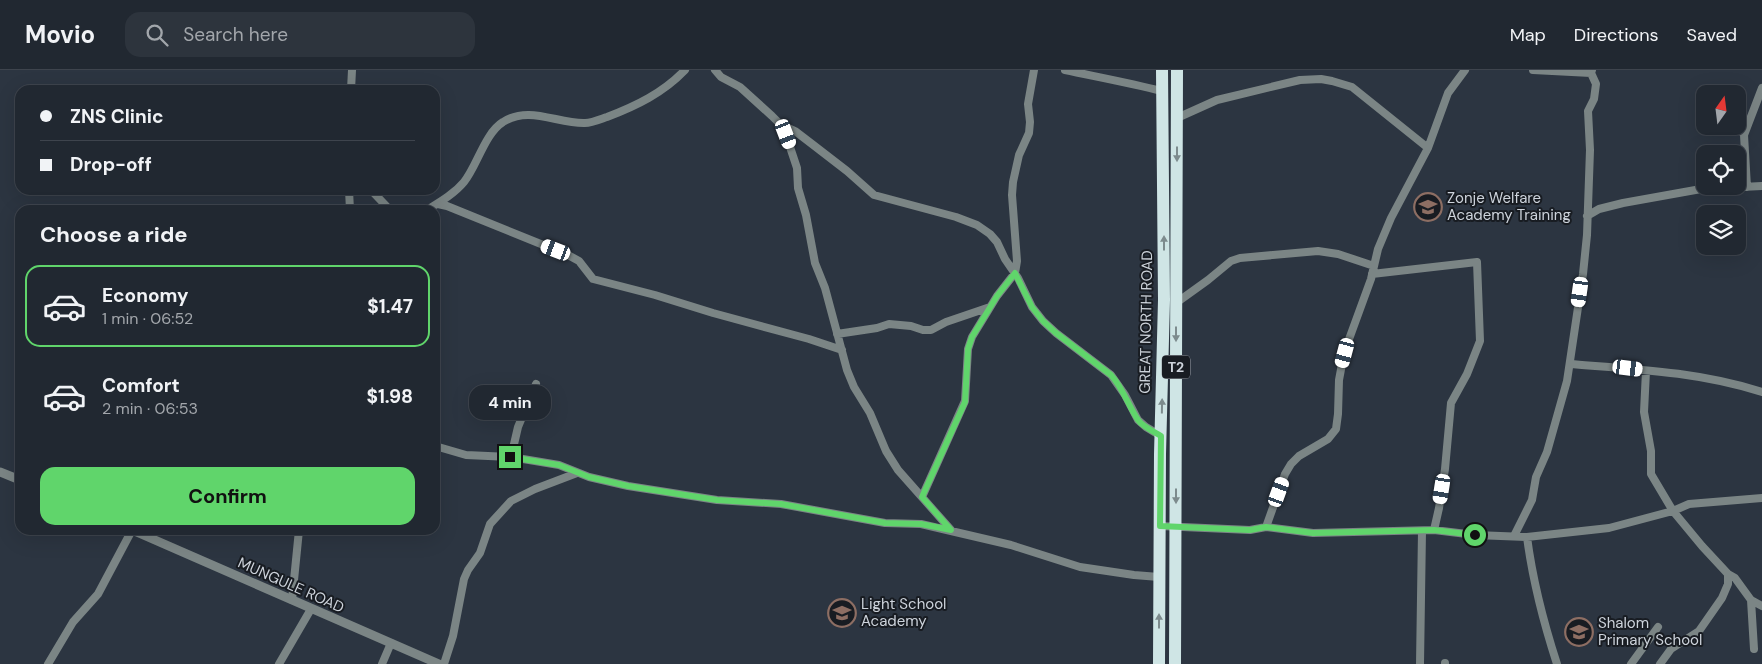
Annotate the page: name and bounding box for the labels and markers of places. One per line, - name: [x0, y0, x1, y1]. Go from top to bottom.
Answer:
- place label: Zonje Welfare Academy Training: [1447, 188, 1571, 225]
- school or university icon: Zonje Welfare Academy Training: [1413, 192, 1443, 222]
- place label: Light School Academy: [861, 594, 946, 631]
- school or university icon: Light School Academy: [827, 598, 857, 628]
- place label: Shalom Primary School: [1598, 613, 1702, 650]
- school or university icon: Shalom Primary School: [1564, 617, 1594, 647]

